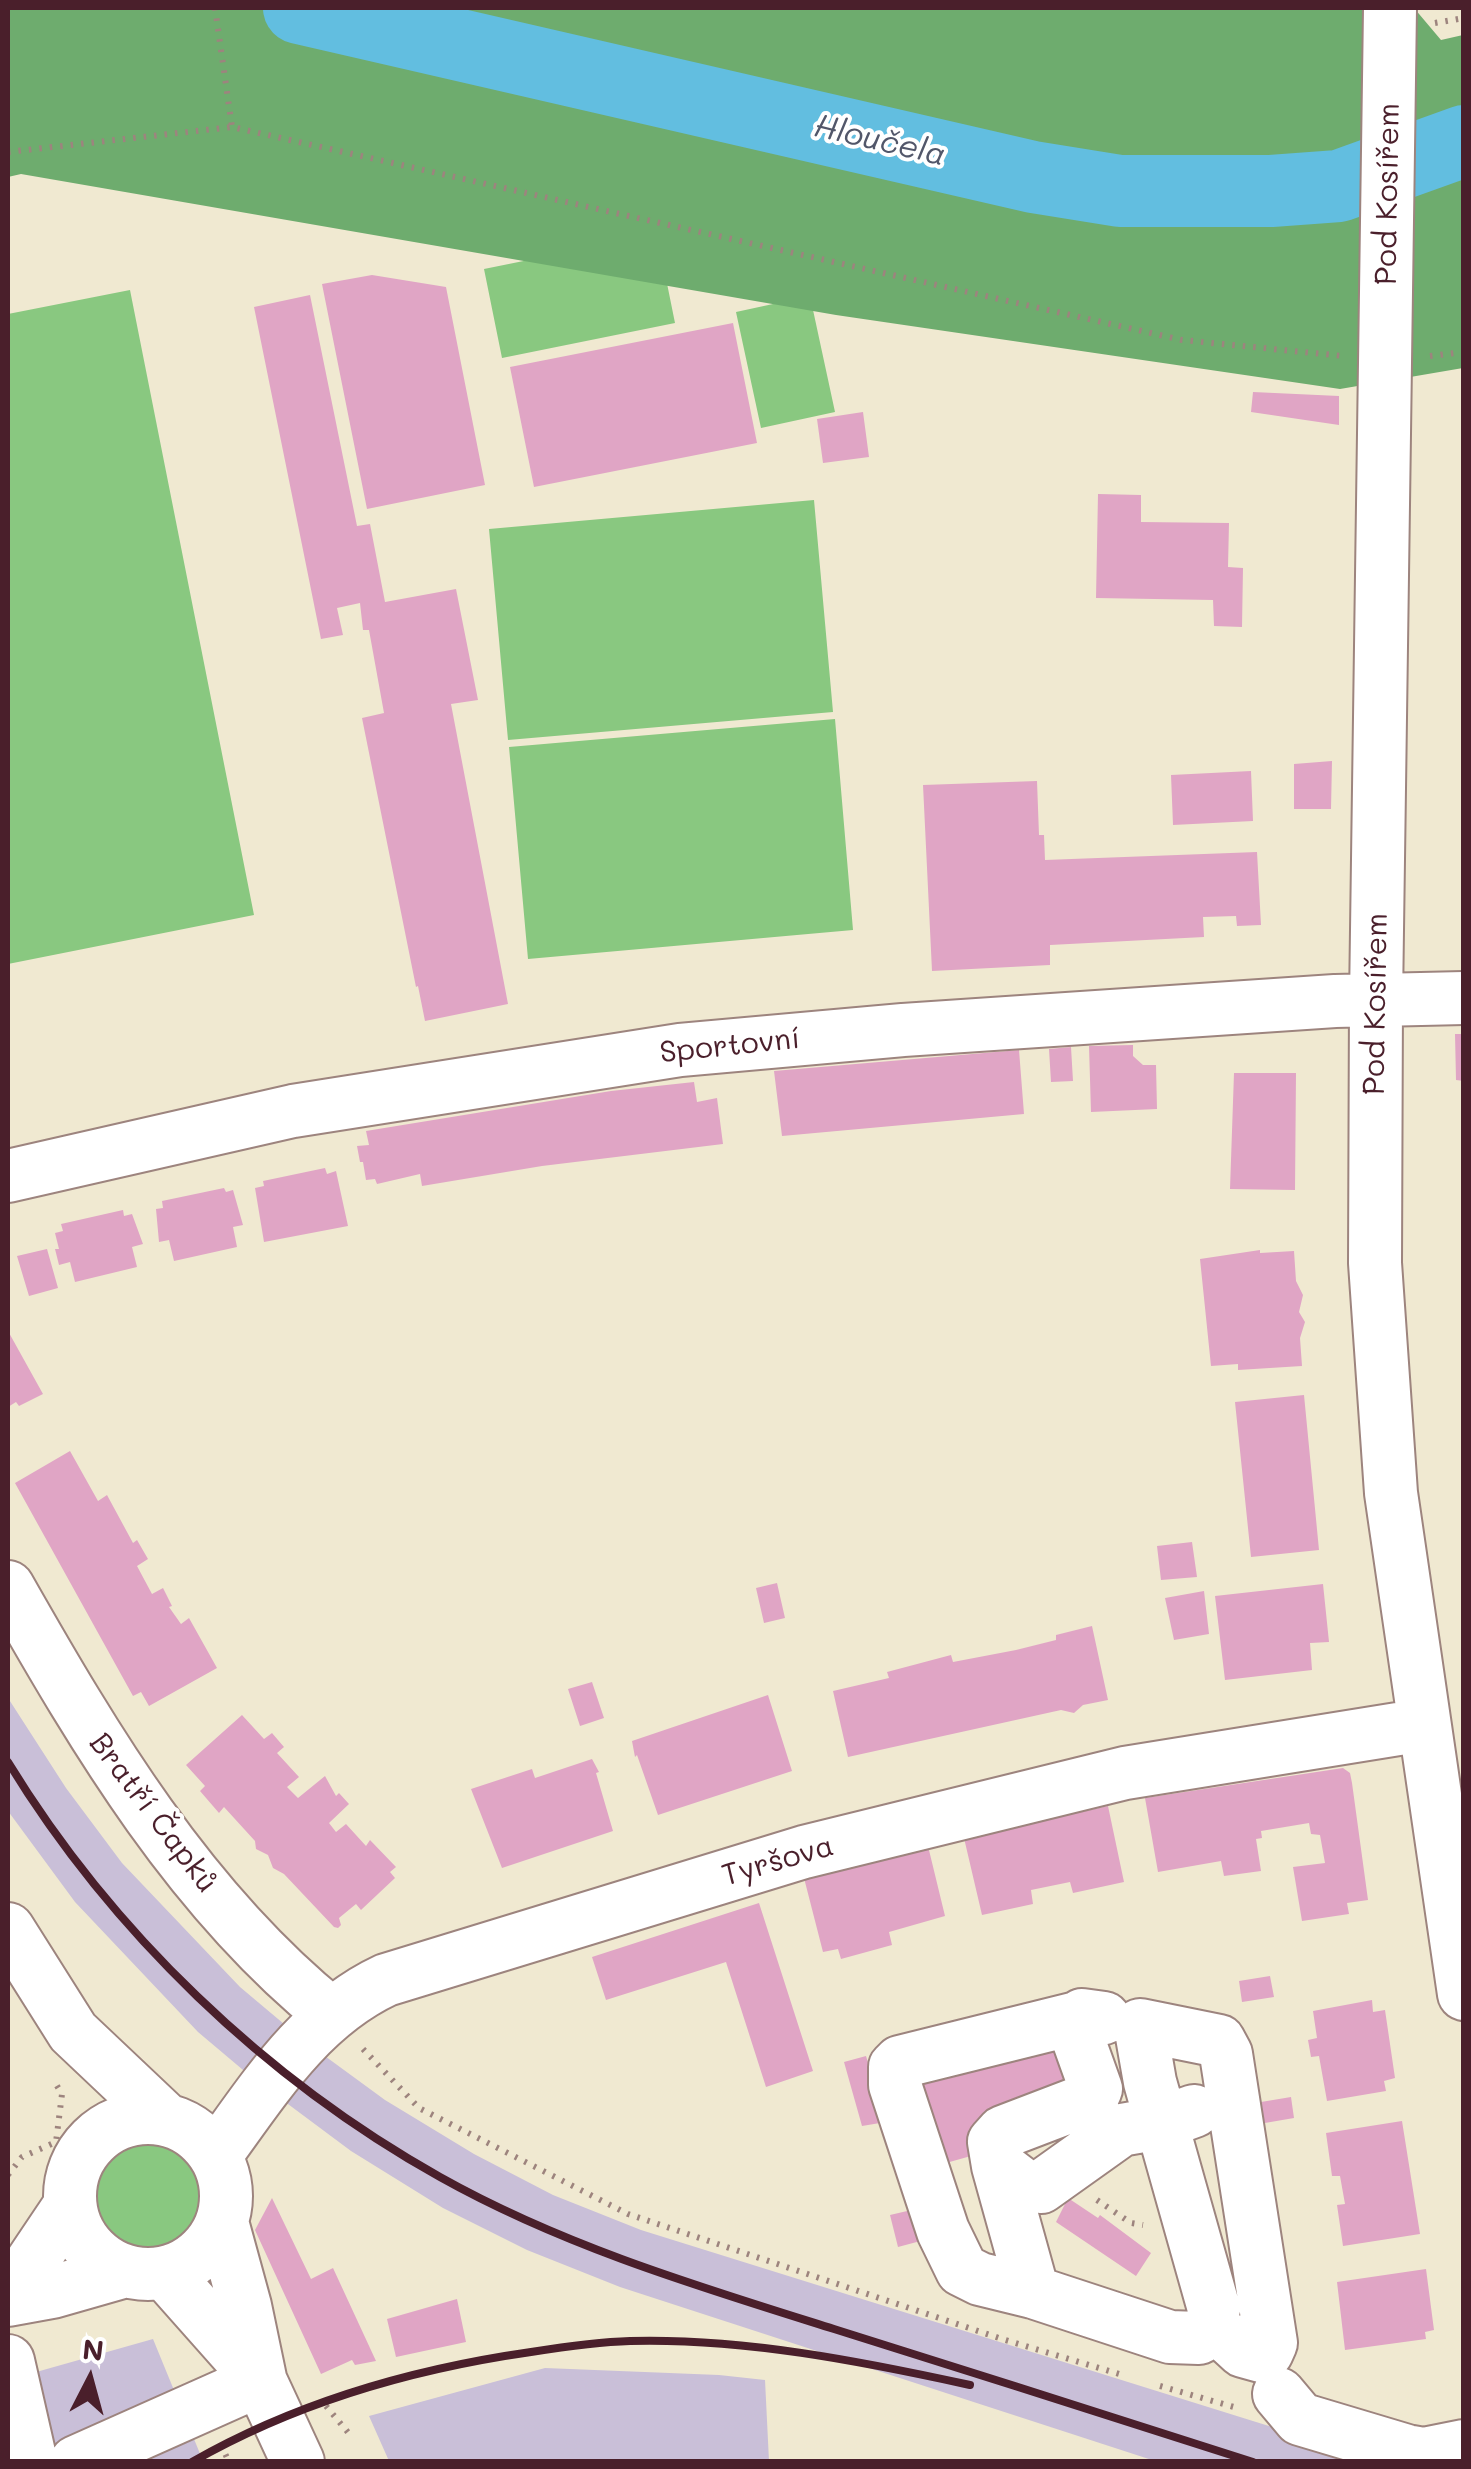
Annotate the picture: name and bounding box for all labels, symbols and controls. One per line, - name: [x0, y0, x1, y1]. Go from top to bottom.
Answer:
- street label: Pod Kosířem: [1368, 103, 1408, 285]
- water label: Hloučela: [810, 107, 950, 175]
- street label: Pod Kosířem: [1356, 913, 1396, 1095]
- street label: Sportovní: [658, 1021, 802, 1071]
- street label: Bratří Čapků: [81, 1726, 225, 1900]
- street label: Tyršova: [718, 1828, 838, 1894]
- north arrow: [40, 2329, 140, 2429]
- text: N: [81, 2330, 106, 2368]

